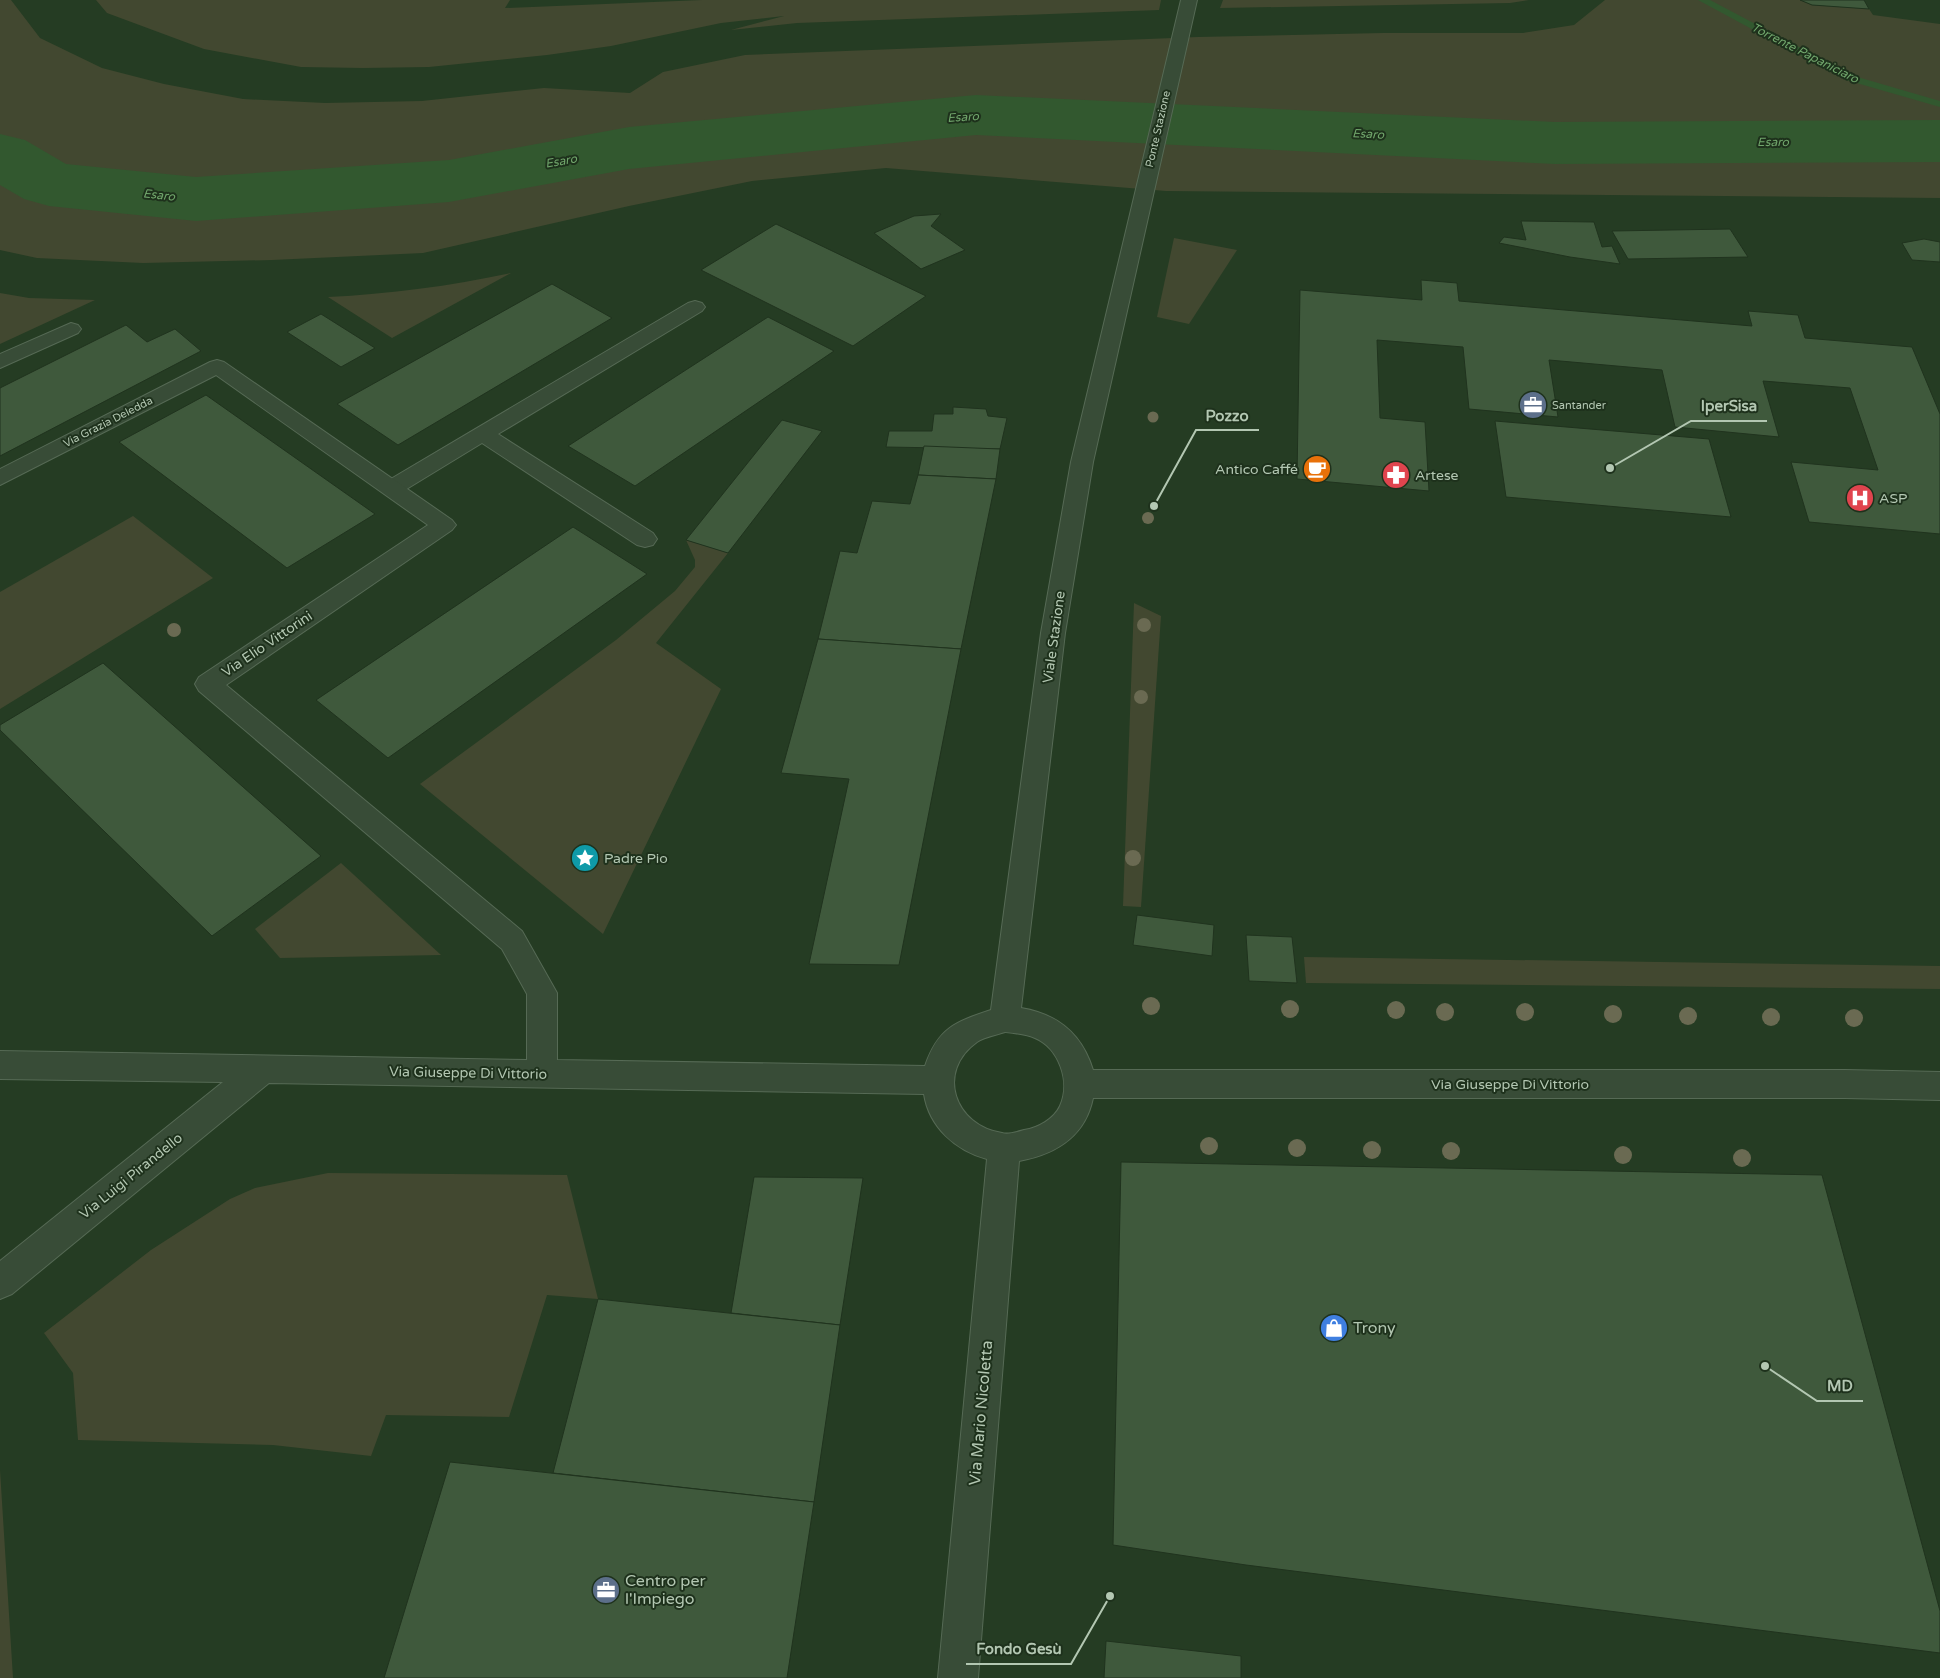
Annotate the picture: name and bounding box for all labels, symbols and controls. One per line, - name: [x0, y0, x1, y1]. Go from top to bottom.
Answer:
- water label: Torrente Papaniciaro: [1749, 20, 1861, 86]
- street label: Ponte Stazione: [1143, 89, 1173, 169]
- water label: Esaro: [947, 109, 980, 125]
- water label: Esaro: [1352, 126, 1385, 142]
- water label: Esaro: [1757, 135, 1790, 149]
- water label: Esaro: [544, 151, 579, 171]
- water label: Esaro: [142, 186, 176, 204]
- office icon: Santander: [1518, 390, 1548, 420]
- callout: IperSisa: [1691, 391, 1767, 421]
- street label: Via Grazia Deledda: [61, 394, 155, 450]
- text: IperSisa: [1701, 397, 1757, 416]
- place label: Santander: [1552, 399, 1607, 412]
- callout: Pozzo: [1196, 400, 1259, 430]
- text: Pozzo: [1205, 407, 1249, 425]
- cafe icon: Antico Caffé: [1302, 454, 1332, 484]
- pharmacy icon: Artese: [1381, 460, 1411, 490]
- place label: Antico Caffé: [1215, 461, 1298, 478]
- place label: Artese: [1415, 467, 1459, 484]
- hospital icon: ASP: [1845, 483, 1875, 513]
- place label: ASP: [1879, 490, 1907, 507]
- street label: Viale Stazione: [1039, 590, 1069, 684]
- street label: Via Elio Vittorini: [218, 607, 316, 681]
- place icon: Padre Pio: [570, 843, 600, 873]
- place label: Padre Pio: [604, 850, 668, 867]
- street label: Via Giuseppe Di Vittorio: [389, 1063, 547, 1083]
- street label: Via Giuseppe Di Vittorio: [1431, 1076, 1589, 1093]
- street label: Via Luigi Pirandello: [76, 1129, 186, 1223]
- shop icon: Trony: [1319, 1313, 1349, 1343]
- place label: Trony: [1353, 1318, 1396, 1338]
- street label: Via Mario Nicoletta: [965, 1340, 997, 1486]
- callout: MD: [1817, 1371, 1863, 1401]
- text: MD: [1827, 1377, 1853, 1395]
- place label: Centro per l'Impiego: [625, 1571, 707, 1609]
- office icon: Centro per l'Impiego: [591, 1575, 621, 1605]
- callout: Fondo Gesù: [966, 1634, 1071, 1664]
- text: Fondo Gesù: [976, 1640, 1062, 1658]

